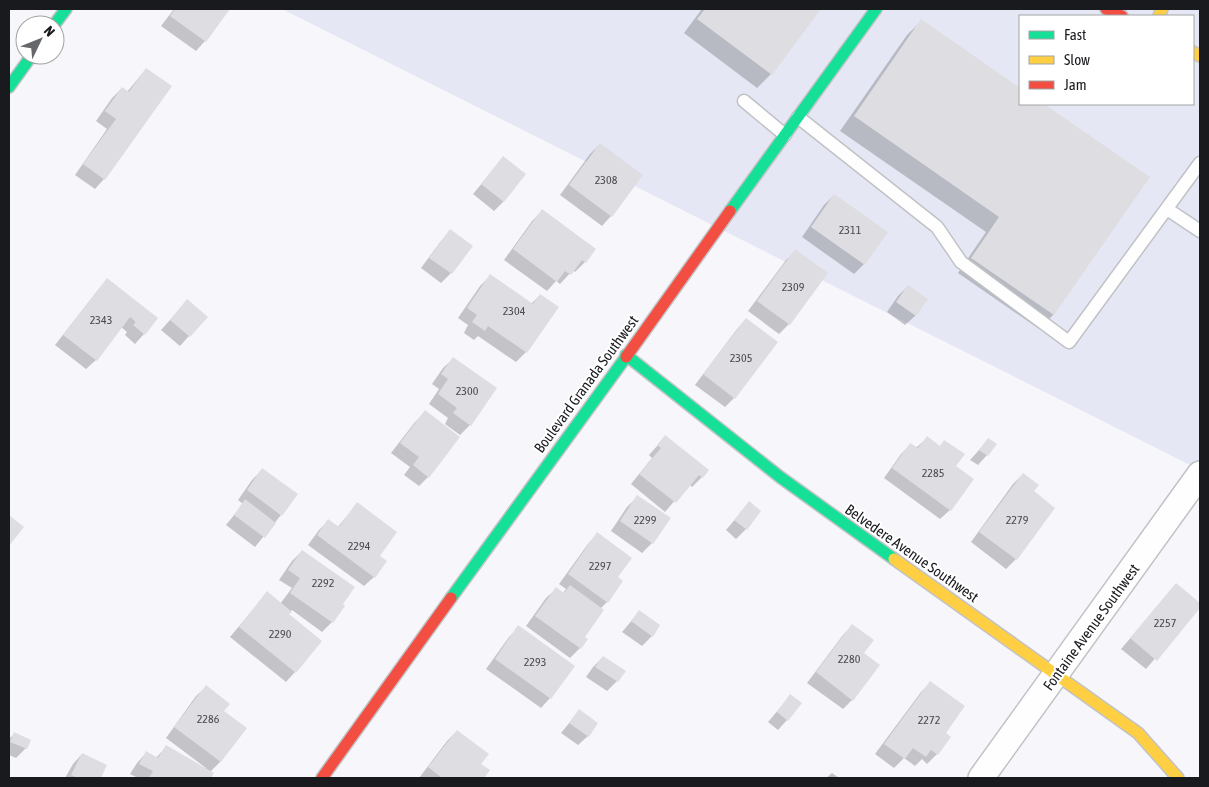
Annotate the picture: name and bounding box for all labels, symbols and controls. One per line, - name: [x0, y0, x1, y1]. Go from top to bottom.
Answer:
- north arrow: [15, 15, 65, 65]
- legend: [1019, 15, 1194, 105]
- text: N: [41, 23, 58, 40]
- text: Fast: [1064, 26, 1086, 43]
- text: Slow: [1064, 51, 1090, 68]
- text: Jam: [1064, 76, 1087, 93]
- house number: 2308: [595, 173, 618, 187]
- house number: 2311: [839, 223, 862, 237]
- house number: 2309: [782, 280, 805, 294]
- house number: 2304: [503, 304, 526, 318]
- street label: Boulevard Granada Southwest: [531, 312, 641, 456]
- house number: 2343: [90, 313, 112, 327]
- house number: 2305: [730, 351, 752, 365]
- house number: 2300: [456, 384, 479, 398]
- house number: 2285: [922, 466, 944, 480]
- street label: Belvedere Avenue Southwest: [842, 501, 982, 605]
- house number: 2299: [634, 513, 657, 527]
- house number: 2279: [1006, 513, 1029, 527]
- house number: 2294: [348, 539, 371, 553]
- house number: 2297: [589, 559, 612, 573]
- street label: Fontaine Avenue Southwest: [1039, 561, 1143, 693]
- house number: 2292: [312, 576, 334, 590]
- house number: 2257: [1154, 616, 1177, 630]
- house number: 2290: [269, 627, 292, 641]
- house number: 2280: [838, 652, 861, 666]
- house number: 2293: [524, 655, 546, 669]
- house number: 2286: [197, 712, 220, 726]
- house number: 2272: [918, 713, 940, 727]

